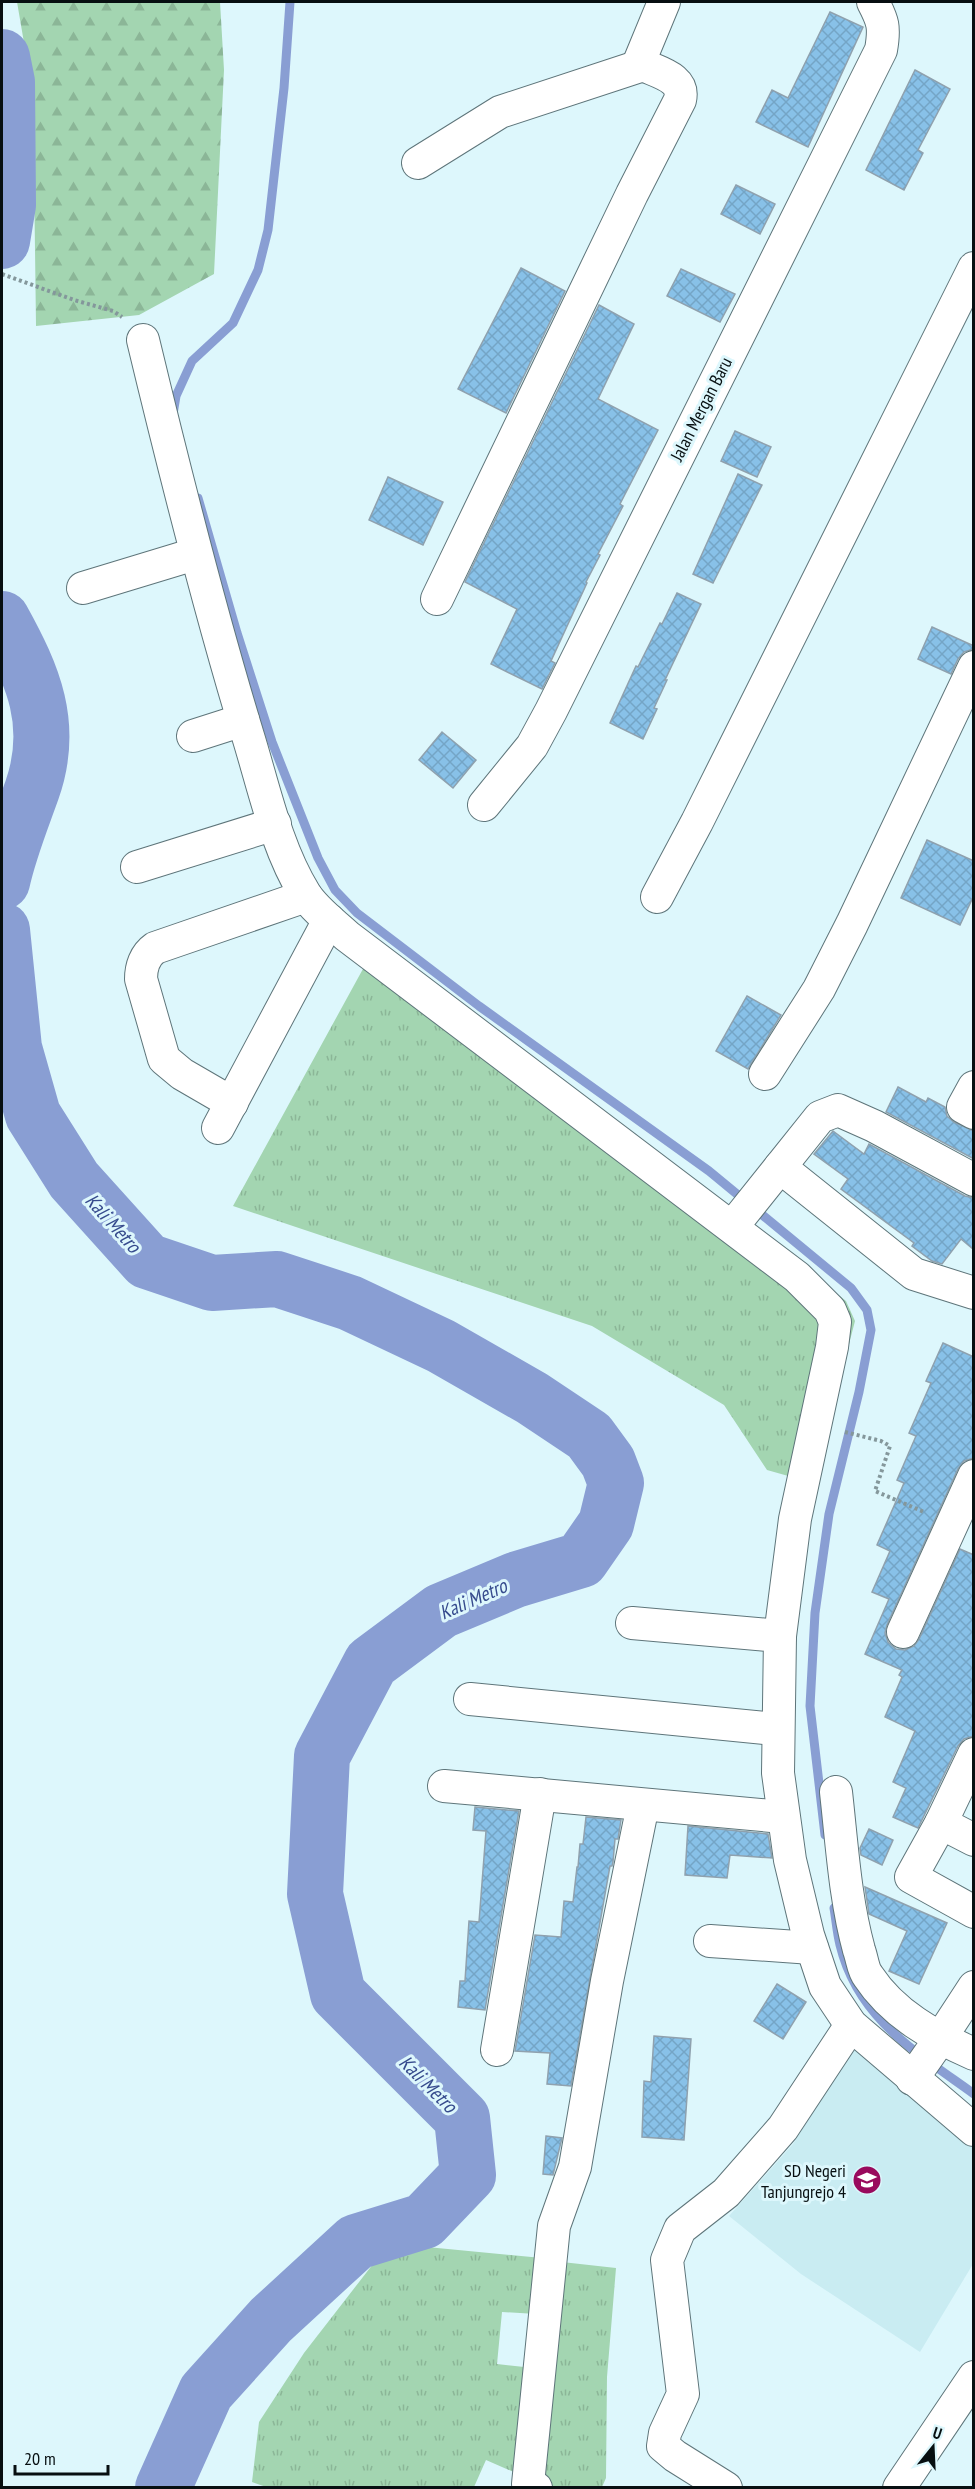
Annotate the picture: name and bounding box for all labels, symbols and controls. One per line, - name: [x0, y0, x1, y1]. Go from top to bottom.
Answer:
- street label: Jalan Mergan Baru: [665, 353, 737, 466]
- water label: Kali Metro: [79, 1188, 147, 1259]
- water label: Kali Metro: [435, 1572, 512, 1625]
- water label: Kali Metro: [394, 2050, 463, 2119]
- place label: SD Negeri Tanjungrejo 4: [761, 2159, 846, 2203]
- school or university icon: SD Negeri Tanjungrejo 4: [851, 2164, 883, 2196]
- north arrow: [903, 2417, 963, 2477]
- text: U: [931, 2422, 945, 2444]
- scale bar: [15, 2438, 108, 2476]
- text: 20 m: [24, 2447, 56, 2470]

